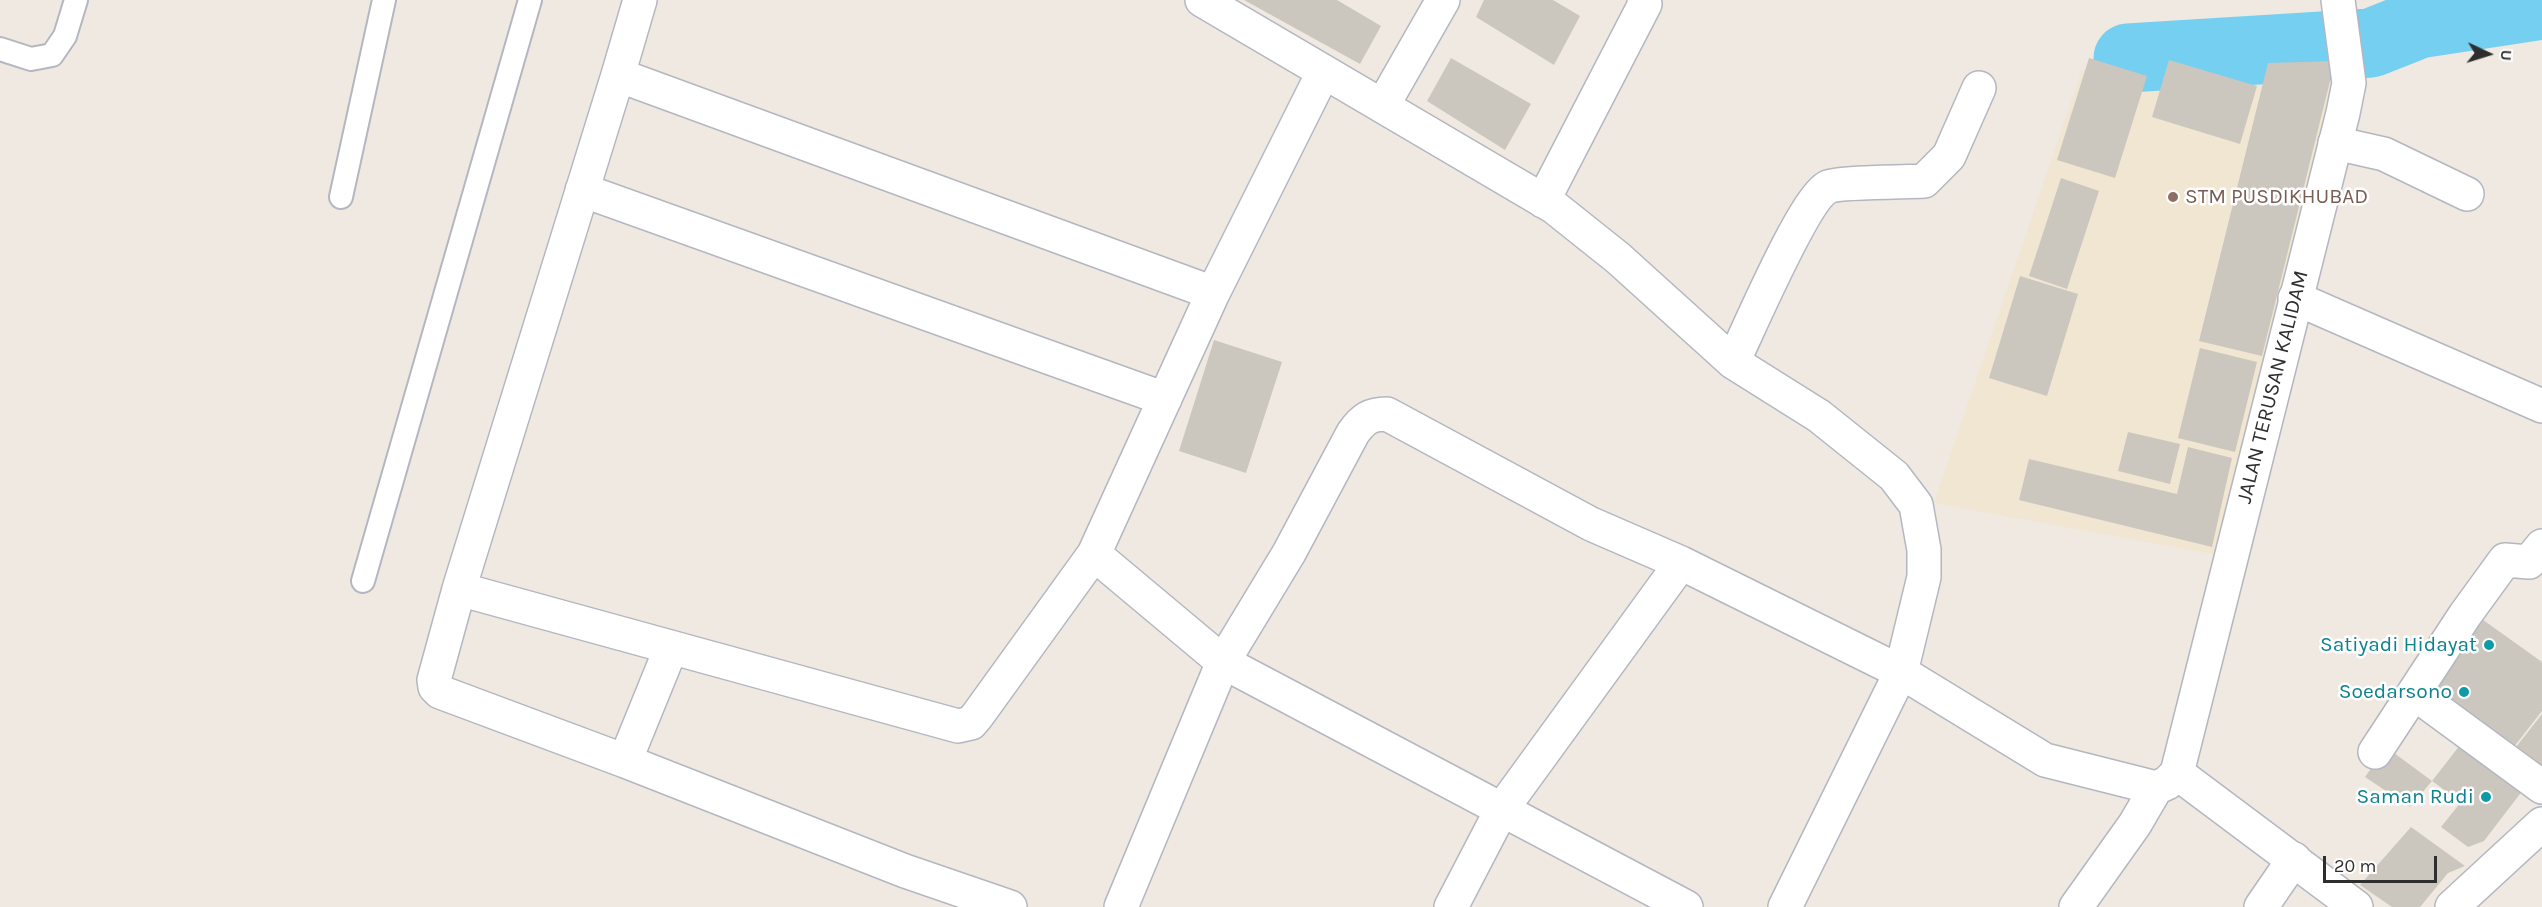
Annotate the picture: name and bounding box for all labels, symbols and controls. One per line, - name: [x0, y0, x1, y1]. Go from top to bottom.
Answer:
- north arrow: [2458, 24, 2518, 84]
- text: U: [2497, 49, 2516, 61]
- place label: STM PUSDIKHUBAD: [2185, 184, 2368, 210]
- marker: STM PUSDIKHUBAD: [2166, 190, 2180, 204]
- street label: JALAN TERUSAN KALIDAM: [2232, 268, 2314, 506]
- place label: Satiyadi Hidayat: [2320, 632, 2477, 658]
- marker: Satiyadi Hidayat: [2482, 638, 2496, 652]
- place label: Soedarsono: [2339, 679, 2452, 705]
- marker: Soedarsono: [2457, 685, 2471, 699]
- place label: Saman Rudi: [2357, 784, 2474, 810]
- marker: Saman Rudi: [2479, 790, 2493, 804]
- scale bar: [2326, 844, 2440, 882]
- text: 20 m: [2334, 855, 2376, 877]

